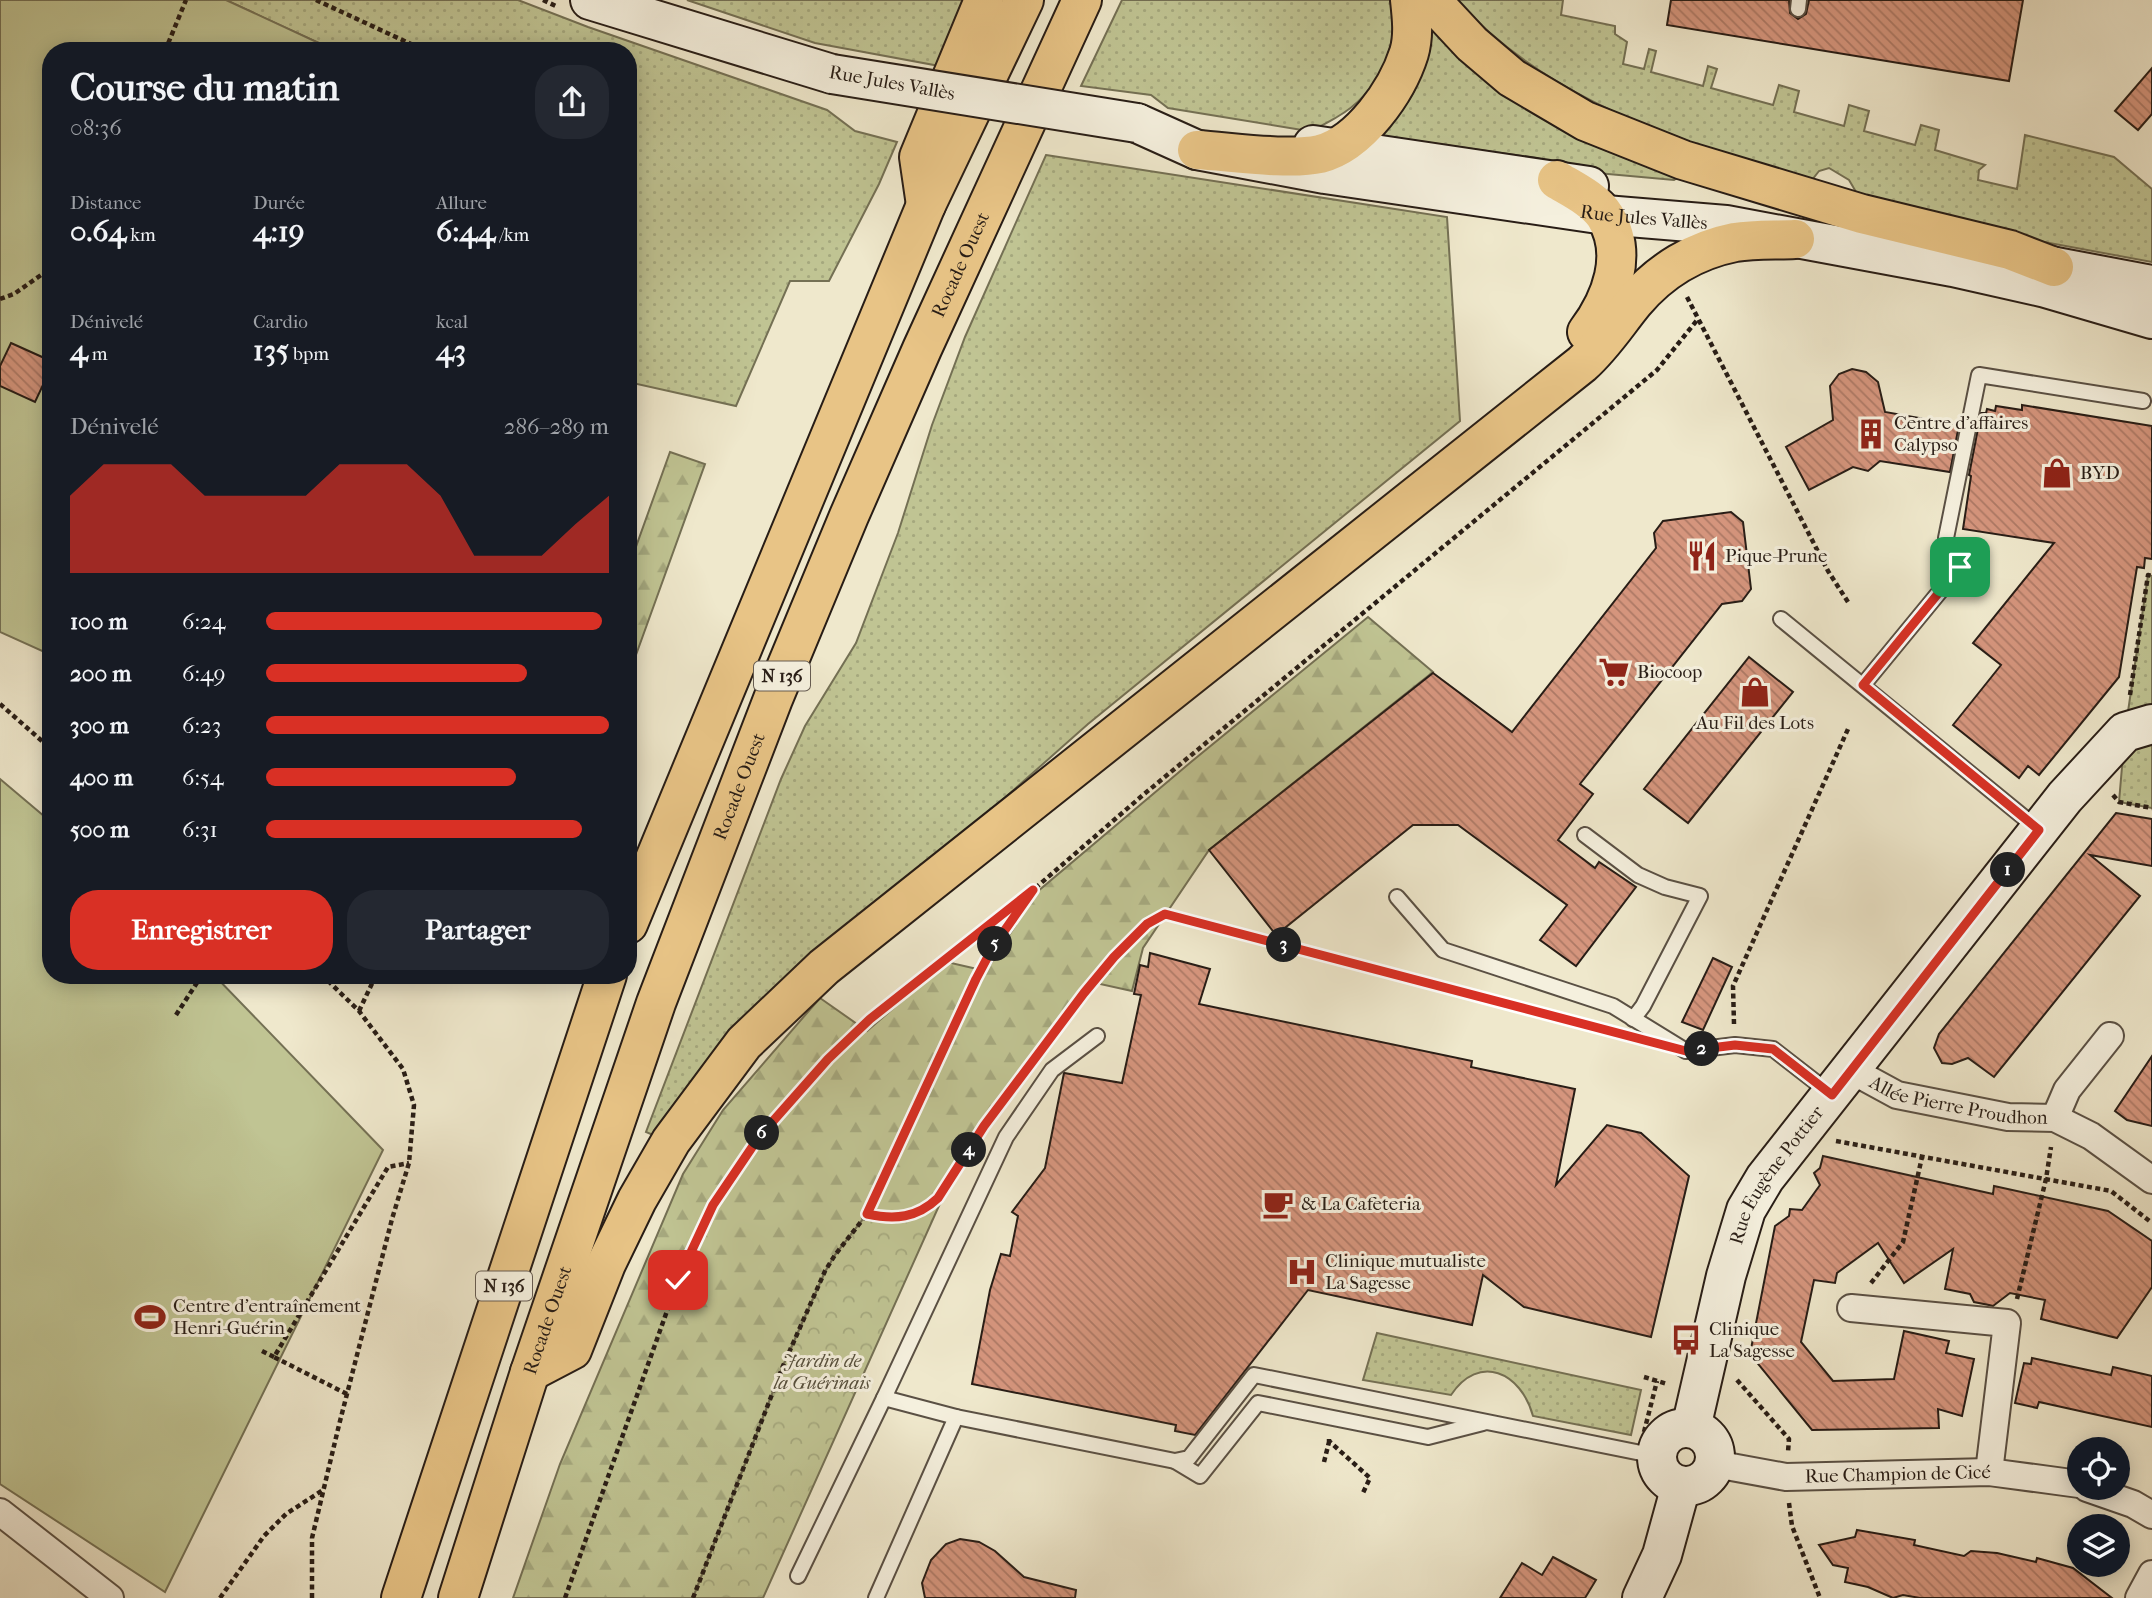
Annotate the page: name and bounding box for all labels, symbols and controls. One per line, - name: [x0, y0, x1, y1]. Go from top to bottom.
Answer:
- street label: Rue Jules Vallès: [827, 61, 957, 105]
- text: Course du matin: [70, 65, 339, 110]
- button: share: [535, 65, 609, 139]
- text: 08:36: [70, 114, 122, 141]
- text: Distance: [70, 192, 141, 214]
- text: Durée: [253, 192, 305, 214]
- text: Allure: [436, 192, 487, 214]
- street label: Rue Jules Vallès: [1579, 201, 1708, 234]
- street label: Rocade Ouest: [927, 208, 994, 321]
- text: 0.64: [70, 214, 126, 249]
- text: 4:19: [253, 214, 304, 249]
- text: 6:44: [436, 214, 495, 249]
- text: km: [126, 224, 156, 246]
- text: /km: [495, 224, 529, 246]
- text: Dénivelé: [70, 311, 143, 333]
- text: Cardio: [253, 311, 308, 333]
- text: kcal: [436, 311, 468, 333]
- text: 4: [70, 333, 88, 368]
- text: 135: [253, 333, 289, 368]
- text: 43: [436, 333, 466, 368]
- text: m: [88, 343, 108, 365]
- text: bpm: [289, 343, 329, 365]
- place label: Centre d'affaires Calypso: [1894, 412, 2028, 456]
- text: Dénivelé: [70, 413, 159, 440]
- text: 286–289 m: [504, 413, 609, 440]
- building icon: Centre d'affaires Calypso: [1854, 417, 1888, 451]
- shop icon: BYD: [2040, 456, 2074, 490]
- place label: BYD: [2080, 462, 2120, 484]
- pin: [1930, 537, 1990, 597]
- restaurant icon: Pique-Prune: [1685, 539, 1719, 573]
- place label: Pique-Prune: [1725, 545, 1827, 567]
- icon: arrive: [1941, 548, 1979, 586]
- text: 100 m: [70, 608, 128, 635]
- text: 6:24: [182, 608, 225, 635]
- supermarket icon: Biocoop: [1597, 655, 1631, 689]
- text: 200 m: [70, 660, 131, 687]
- text: 6:49: [182, 660, 226, 687]
- place label: Biocoop: [1637, 661, 1702, 683]
- road number: N 136: [754, 662, 810, 690]
- shop icon: Au Fil des Lots: [1738, 675, 1772, 709]
- text: 300 m: [70, 712, 129, 739]
- text: 6:23: [182, 712, 221, 739]
- place label: Au Fil des Lots: [1695, 712, 1814, 734]
- street label: Rocade Ouest: [709, 730, 770, 843]
- text: 400 m: [70, 764, 133, 791]
- text: 6:54: [182, 764, 224, 791]
- text: 500 m: [70, 816, 129, 843]
- text: 6:31: [182, 816, 218, 843]
- pin: 1: [1990, 852, 2025, 888]
- text: 1: [2004, 858, 2011, 880]
- button: Enregistrer: [70, 890, 333, 970]
- button: Partager: [347, 890, 609, 970]
- pin: 5: [978, 926, 1012, 962]
- pin: 3: [1266, 928, 1302, 962]
- text: 5: [990, 932, 999, 954]
- text: 3: [1280, 933, 1287, 955]
- pin: 2: [1684, 1032, 1720, 1066]
- text: 2: [1697, 1037, 1706, 1059]
- street label: Allée Pierre Proudhon: [1865, 1071, 2048, 1129]
- street label: Rue Eugène Pottier: [1725, 1101, 1829, 1247]
- pin: 6: [744, 1116, 780, 1150]
- text: 6: [756, 1121, 767, 1143]
- pin: 4: [951, 1132, 986, 1168]
- text: 4: [963, 1138, 974, 1160]
- cafe icon: & La Cafeteria: [1261, 1187, 1295, 1221]
- place label: & La Cafeteria: [1301, 1193, 1421, 1215]
- pin: [648, 1250, 708, 1310]
- place label: Clinique mutualiste La Sagesse: [1325, 1250, 1486, 1294]
- hospital icon: Clinique mutualiste La Sagesse: [1285, 1255, 1319, 1289]
- icon: check: [659, 1261, 697, 1299]
- street label: Rocade Ouest: [519, 1263, 576, 1377]
- road number: N 136: [476, 1272, 532, 1301]
- place label: Centre d'entraînement Henri-Guérin: [173, 1295, 361, 1339]
- sports icon: Centre d'entraînement Henri-Guérin: [133, 1300, 167, 1334]
- place label: Clinique La Sagesse: [1709, 1318, 1795, 1362]
- bus stop icon: Clinique La Sagesse: [1669, 1323, 1703, 1357]
- park label: Jardin de la Guérinais: [773, 1350, 872, 1394]
- map controls: [2067, 1437, 2130, 1577]
- button: locate: [2067, 1437, 2130, 1500]
- street label: Rue Champion de Cicé: [1805, 1461, 1991, 1488]
- button: layers: [2067, 1514, 2130, 1577]

